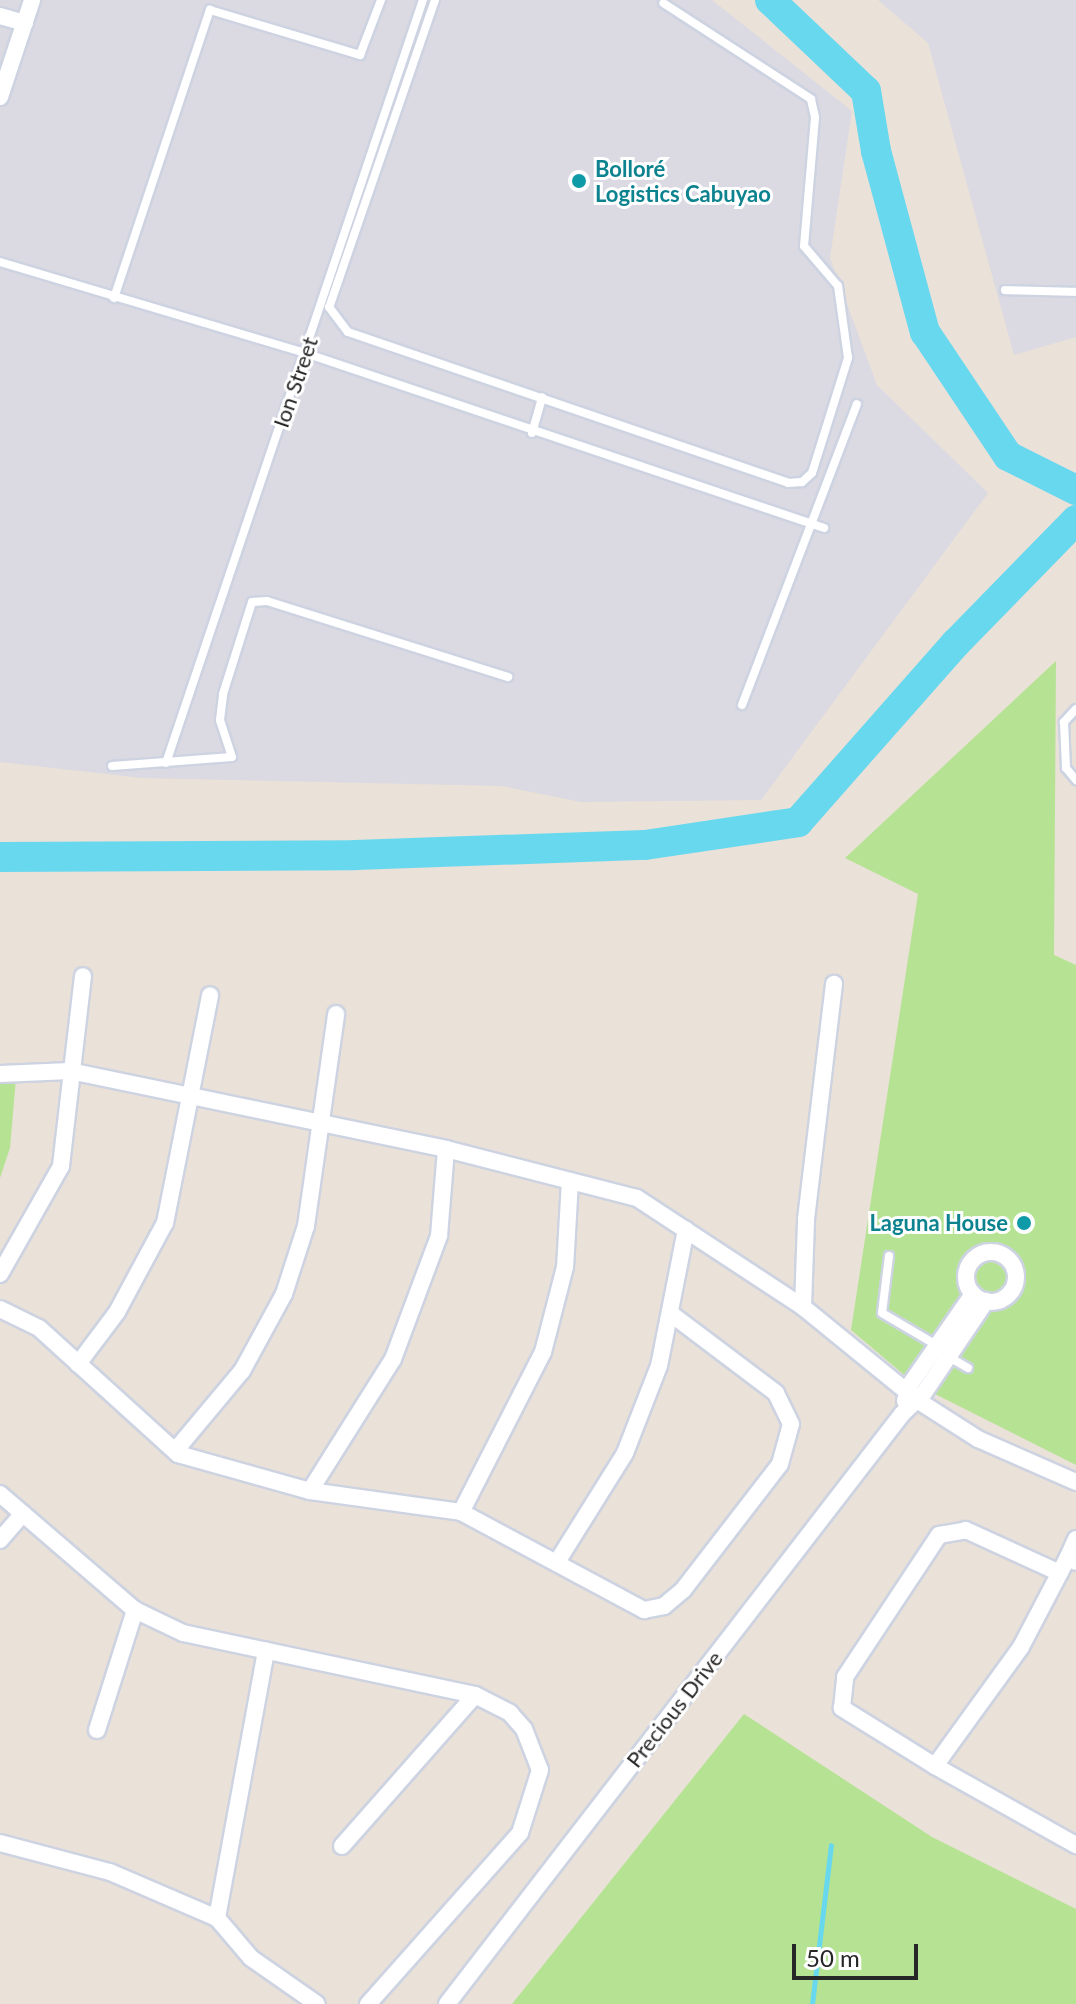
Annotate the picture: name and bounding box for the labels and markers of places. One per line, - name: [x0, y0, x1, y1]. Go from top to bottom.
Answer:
- place label: Bolloré Logistics Cabuyao: [595, 155, 771, 206]
- marker: Bolloré Logistics Cabuyao: [570, 172, 588, 190]
- place label: Laguna House: [869, 1210, 1008, 1236]
- marker: Laguna House: [1015, 1214, 1033, 1232]

